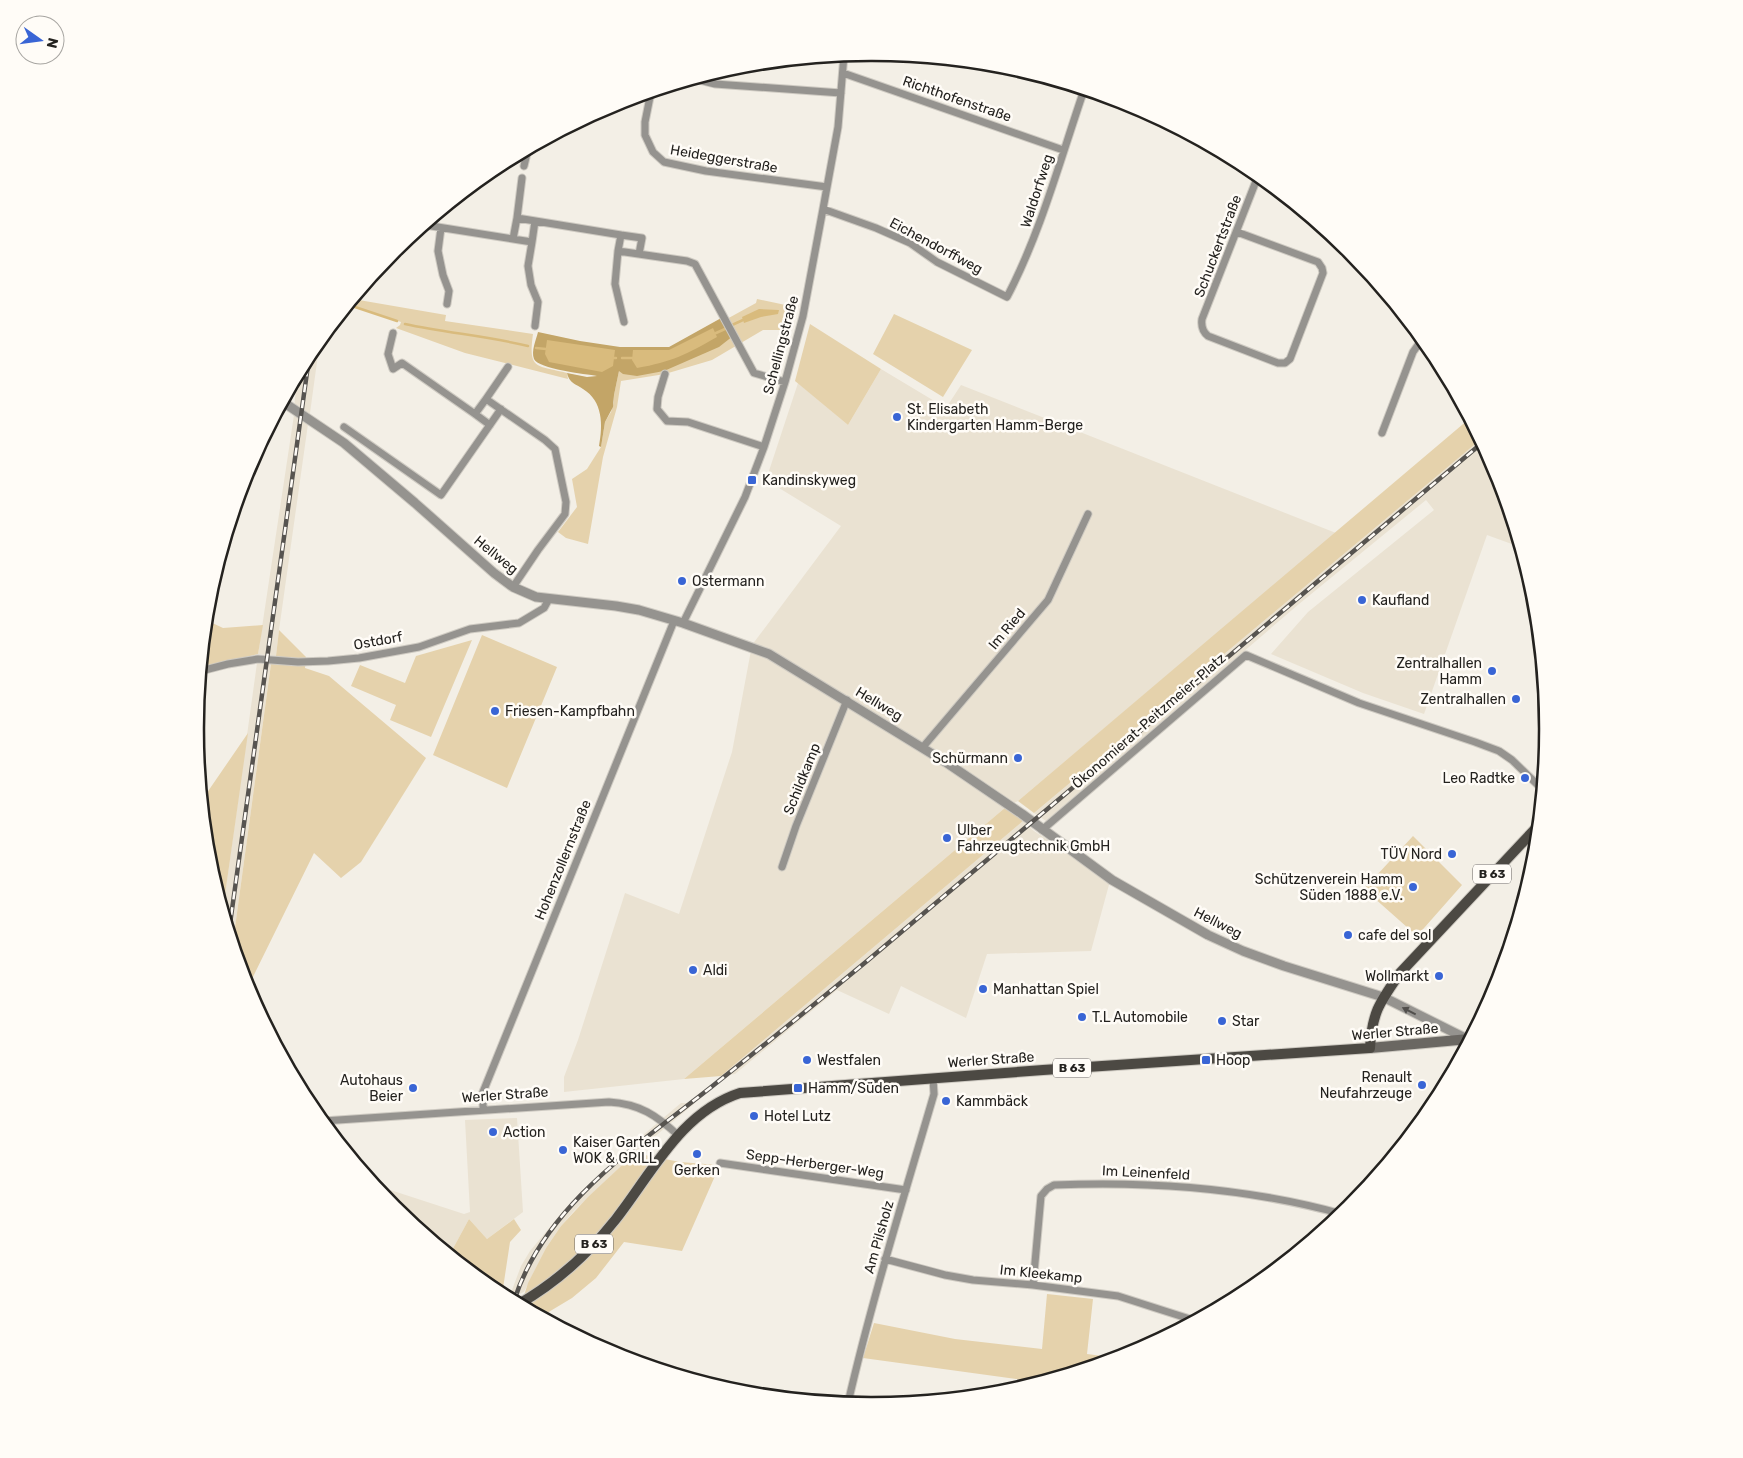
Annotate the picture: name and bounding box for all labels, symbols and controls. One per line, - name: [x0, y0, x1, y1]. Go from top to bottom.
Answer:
- north arrow: [15, 15, 65, 65]
- text: N: [43, 36, 62, 50]
- street label: Richthofenstraße: [900, 72, 1014, 126]
- street label: Heideggerstraße: [669, 141, 779, 177]
- street label: Waldorfweg: [1017, 152, 1057, 230]
- street label: Schuckertstraße: [1191, 192, 1245, 300]
- street label: Eichendorffweg: [887, 214, 985, 278]
- street label: Schellingstraße: [760, 294, 802, 396]
- place label: St. Elisabeth Kindergarten Hamm-Berge: [907, 401, 1083, 434]
- marker: St. Elisabeth Kindergarten Hamm-Berge: [891, 411, 903, 423]
- place label: Kandinskyweg: [762, 472, 856, 489]
- marker: Kandinskyweg: [746, 474, 758, 486]
- street label: Hellweg: [470, 532, 522, 578]
- place label: Ostermann: [692, 573, 764, 590]
- marker: Ostermann: [676, 575, 688, 587]
- place label: Kaufland: [1372, 592, 1429, 609]
- marker: Kaufland: [1356, 594, 1368, 606]
- street label: Im Ried: [985, 605, 1029, 653]
- street label: Ostdorf: [352, 628, 404, 654]
- street label: Ökonomierat-Peitzmeier-Platz: [1069, 650, 1229, 792]
- place label: Zentralhallen Hamm: [1396, 655, 1482, 688]
- marker: Zentralhallen Hamm: [1486, 665, 1498, 677]
- street label: Hellweg: [852, 683, 906, 725]
- place label: Zentralhallen: [1420, 691, 1506, 708]
- marker: Zentralhallen: [1510, 693, 1522, 705]
- place label: Friesen-Kampfbahn: [505, 703, 635, 720]
- marker: Friesen-Kampfbahn: [489, 705, 501, 717]
- street label: Schildkamp: [780, 741, 824, 817]
- place label: Schürmann: [932, 750, 1008, 767]
- marker: Schürmann: [1012, 752, 1024, 764]
- place label: Leo Radtke: [1443, 770, 1515, 787]
- marker: Leo Radtke: [1519, 772, 1531, 784]
- street label: Hohenzollernstraße: [531, 797, 595, 923]
- place label: Ulber Fahrzeugtechnik GmbH: [957, 822, 1110, 855]
- marker: Ulber Fahrzeugtechnik GmbH: [941, 832, 953, 844]
- place label: TÜV Nord: [1381, 846, 1442, 863]
- marker: TÜV Nord: [1446, 848, 1458, 860]
- road number: B 63: [1473, 864, 1511, 884]
- place label: Schützenverein Hamm Süden 1888 e.V.: [1255, 871, 1403, 904]
- marker: Schützenverein Hamm Süden 1888 e.V.: [1407, 881, 1419, 893]
- street label: Hellweg: [1191, 904, 1245, 942]
- place label: cafe del sol: [1358, 927, 1432, 944]
- marker: cafe del sol: [1342, 929, 1354, 941]
- place label: Aldi: [703, 962, 728, 979]
- marker: Aldi: [687, 964, 699, 976]
- place label: Wollmarkt: [1365, 968, 1430, 985]
- marker: Wollmarkt: [1433, 970, 1445, 982]
- place label: Manhattan Spiel: [993, 981, 1099, 998]
- marker: Manhattan Spiel: [977, 983, 989, 995]
- one-way arrow: [1402, 1007, 1416, 1015]
- place label: T.L Automobile: [1092, 1009, 1188, 1026]
- marker: T.L Automobile: [1076, 1011, 1088, 1023]
- place label: Star: [1232, 1013, 1260, 1030]
- marker: Star: [1216, 1015, 1228, 1027]
- street label: Werler Straße: [1351, 1020, 1439, 1044]
- street label: Werler Straße: [947, 1048, 1035, 1072]
- place label: Westfalen: [817, 1052, 881, 1069]
- place label: Hoop: [1216, 1052, 1250, 1069]
- marker: Westfalen: [801, 1054, 813, 1066]
- marker: Hoop: [1200, 1054, 1212, 1066]
- road number: B 63: [1053, 1058, 1091, 1078]
- place label: Renault Neufahrzeuge: [1320, 1069, 1413, 1102]
- place label: Autohaus Beier: [340, 1072, 404, 1105]
- marker: Renault Neufahrzeuge: [1416, 1079, 1428, 1091]
- place label: Hamm/Süden: [808, 1080, 899, 1097]
- marker: Autohaus Beier: [407, 1082, 419, 1094]
- marker: Hamm/Süden: [792, 1082, 804, 1094]
- street label: Werler Straße: [461, 1083, 549, 1107]
- place label: Kammbäck: [956, 1093, 1029, 1110]
- marker: Kammbäck: [940, 1095, 952, 1107]
- place label: Hotel Lutz: [764, 1108, 831, 1125]
- marker: Hotel Lutz: [748, 1110, 760, 1122]
- place label: Action: [503, 1124, 545, 1141]
- marker: Action: [487, 1126, 499, 1138]
- place label: Kaiser Garten WOK & GRILL: [573, 1134, 660, 1167]
- marker: Kaiser Garten WOK & GRILL: [557, 1144, 569, 1156]
- street label: Sepp-Herberger-Weg: [745, 1146, 885, 1182]
- marker: Gerken: [691, 1148, 703, 1160]
- place label: Gerken: [674, 1162, 720, 1179]
- street label: Im Leinenfeld: [1102, 1162, 1190, 1184]
- street label: Am Pilsholz: [860, 1198, 898, 1276]
- road number: B 63: [575, 1234, 613, 1254]
- street label: Im Kleekamp: [999, 1261, 1083, 1287]

